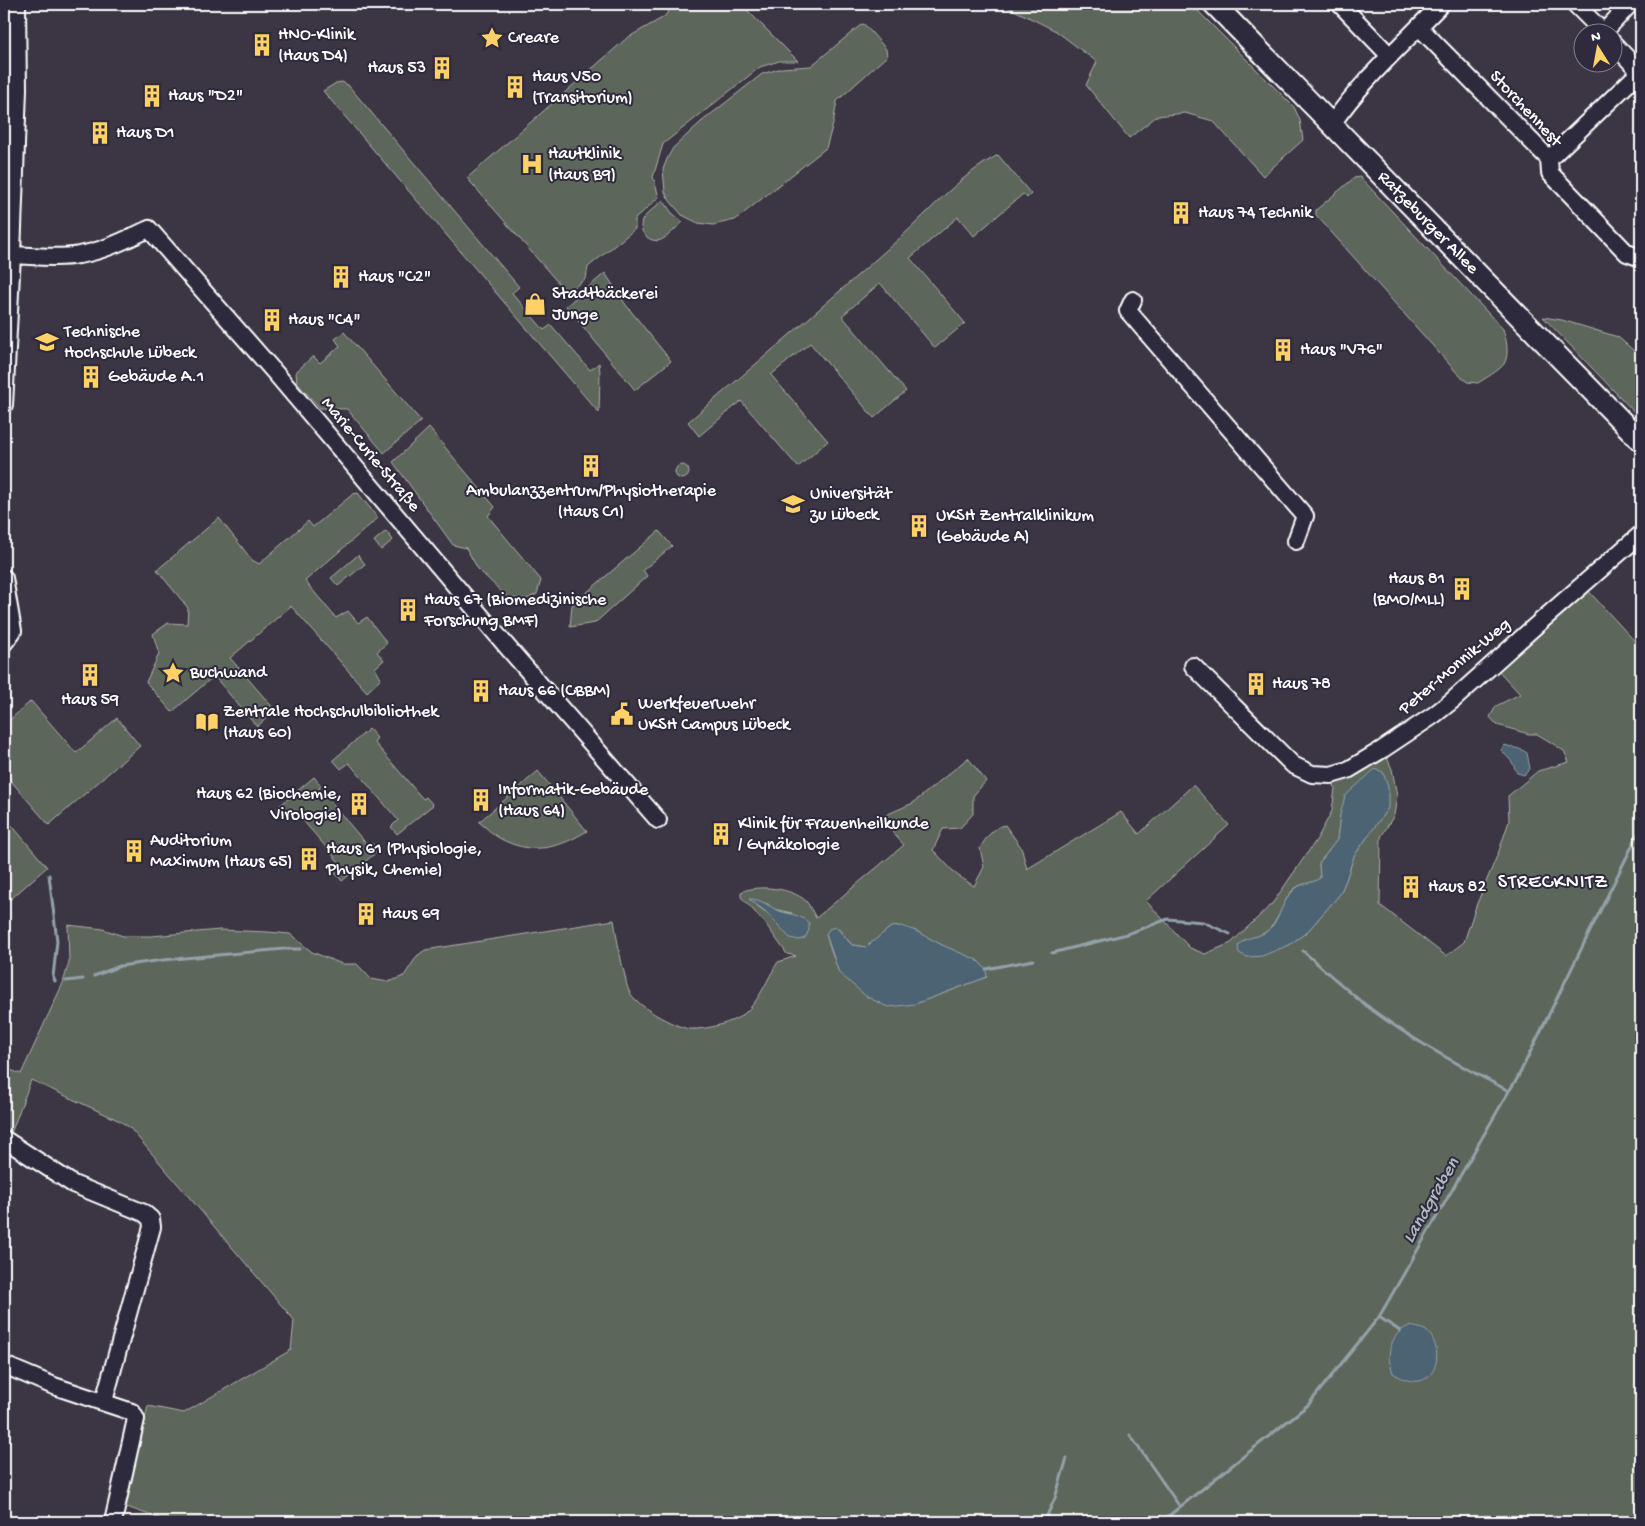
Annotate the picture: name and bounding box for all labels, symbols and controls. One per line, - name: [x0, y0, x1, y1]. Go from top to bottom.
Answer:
- north arrow: [1572, 22, 1622, 72]
- place label: HNO-Klinik (Haus D4): [278, 25, 357, 67]
- place icon: Creare: [479, 25, 505, 51]
- place label: Creare: [508, 28, 560, 49]
- text: N: [1590, 28, 1602, 47]
- building icon: HNO-Klinik (Haus D4): [249, 32, 275, 58]
- building icon: Haus 53: [429, 55, 455, 81]
- place label: Haus 53: [368, 58, 426, 79]
- street label: Storchennest: [1484, 66, 1567, 153]
- place label: Haus V50 (Transitorium): [532, 67, 633, 109]
- building icon: Haus V50 (Transitorium): [502, 74, 528, 100]
- building icon: Haus "D2": [139, 83, 165, 109]
- place label: Haus "D2": [168, 86, 243, 107]
- building icon: Haus D1: [87, 120, 113, 146]
- place label: Haus D1: [116, 123, 175, 144]
- place label: Hautklinik (Haus B9): [548, 144, 622, 186]
- hospital icon: Hautklinik (Haus B9): [519, 151, 545, 177]
- street label: Ratzeburger Allee: [1373, 167, 1483, 279]
- building icon: Haus 74 Technik: [1168, 200, 1194, 226]
- place label: Haus 74 Technik: [1198, 203, 1314, 224]
- building icon: Haus "C2": [328, 264, 354, 290]
- place label: Haus "C2": [358, 267, 431, 288]
- place label: Stadtbäckerei Junge: [552, 284, 658, 326]
- shop icon: Stadtbäckerei Junge: [522, 291, 548, 317]
- building icon: Haus "C4": [259, 307, 285, 333]
- place label: Haus "C4": [288, 310, 361, 331]
- place label: Technische Hochschule Lübeck: [63, 322, 198, 364]
- school or university icon: Technische Hochschule Lübeck: [34, 329, 60, 355]
- building icon: Haus "V76": [1270, 337, 1296, 363]
- place label: Haus "V76": [1300, 340, 1383, 361]
- building icon: Gebäude A.1: [78, 364, 104, 390]
- place label: Gebäude A.1: [108, 367, 204, 388]
- street label: Marie-Curie-Straße: [316, 393, 425, 517]
- building icon: Ambulanzzentrum/Physiotherapie (Haus C1): [578, 453, 604, 479]
- place label: Ambulanzzentrum/Physiotherapie (Haus C1): [466, 481, 717, 523]
- place label: Universität zu Lübeck: [810, 484, 893, 526]
- school or university icon: Universität zu Lübeck: [780, 491, 806, 517]
- place label: UKSH Zentralklinikum (Gebäude A): [936, 506, 1094, 548]
- building icon: UKSH Zentralklinikum (Gebäude A): [906, 513, 932, 539]
- place label: Haus 81 (BMO/MLL): [1372, 569, 1445, 611]
- building icon: Haus 81 (BMO/MLL): [1449, 576, 1475, 602]
- place label: Haus 67 (Biomedizinische Forschung BMF): [423, 590, 607, 632]
- building icon: Haus 67 (Biomedizinische Forschung BMF): [395, 597, 421, 623]
- street label: Peter-Monnik-Weg: [1394, 614, 1515, 720]
- place icon: Buchwand: [160, 660, 186, 686]
- building icon: Haus 59: [77, 662, 103, 688]
- place label: Buchwand: [189, 663, 268, 684]
- building icon: Haus 78: [1243, 671, 1269, 697]
- place label: Haus 78: [1272, 674, 1331, 695]
- building icon: Haus 66 (CBBM): [468, 678, 494, 704]
- place label: Haus 66 (CBBM): [498, 681, 611, 702]
- place label: Haus 59: [61, 690, 119, 711]
- place label: Werkfeuerwehr UKSH Campus Lübeck: [638, 694, 792, 736]
- public building icon: Werkfeuerwehr UKSH Campus Lübeck: [609, 701, 635, 727]
- place label: Zentrale Hochschulbibliothek (Haus 60): [223, 702, 440, 744]
- library icon: Zentrale Hochschulbibliothek (Haus 60): [194, 709, 220, 735]
- place label: Informatik-Gebäude (Haus 64): [498, 780, 649, 822]
- place label: Haus 62 (Biochemie, Virologie): [196, 784, 342, 826]
- building icon: Informatik-Gebäude (Haus 64): [468, 787, 494, 813]
- building icon: Haus 62 (Biochemie, Virologie): [346, 791, 372, 817]
- place label: Klinik für Frauenheilkunde / Gynäkologie: [738, 814, 929, 856]
- building icon: Klinik für Frauenheilkunde / Gynäkologie: [708, 821, 734, 847]
- place label: Auditorium Maximum (Haus 65): [150, 831, 293, 873]
- building icon: Auditorium Maximum (Haus 65): [121, 838, 147, 864]
- place label: Haus 61 (Physiologie, Physik, Chemie): [325, 839, 482, 881]
- building icon: Haus 61 (Physiologie, Physik, Chemie): [296, 846, 322, 872]
- district label: STRECKNITZ: [1498, 872, 1608, 895]
- building icon: Haus 82: [1398, 874, 1424, 900]
- place label: Haus 82: [1428, 877, 1486, 898]
- building icon: Haus 69: [353, 901, 379, 927]
- place label: Haus 69: [382, 904, 440, 925]
- water label: Landgraben: [1398, 1153, 1466, 1248]

